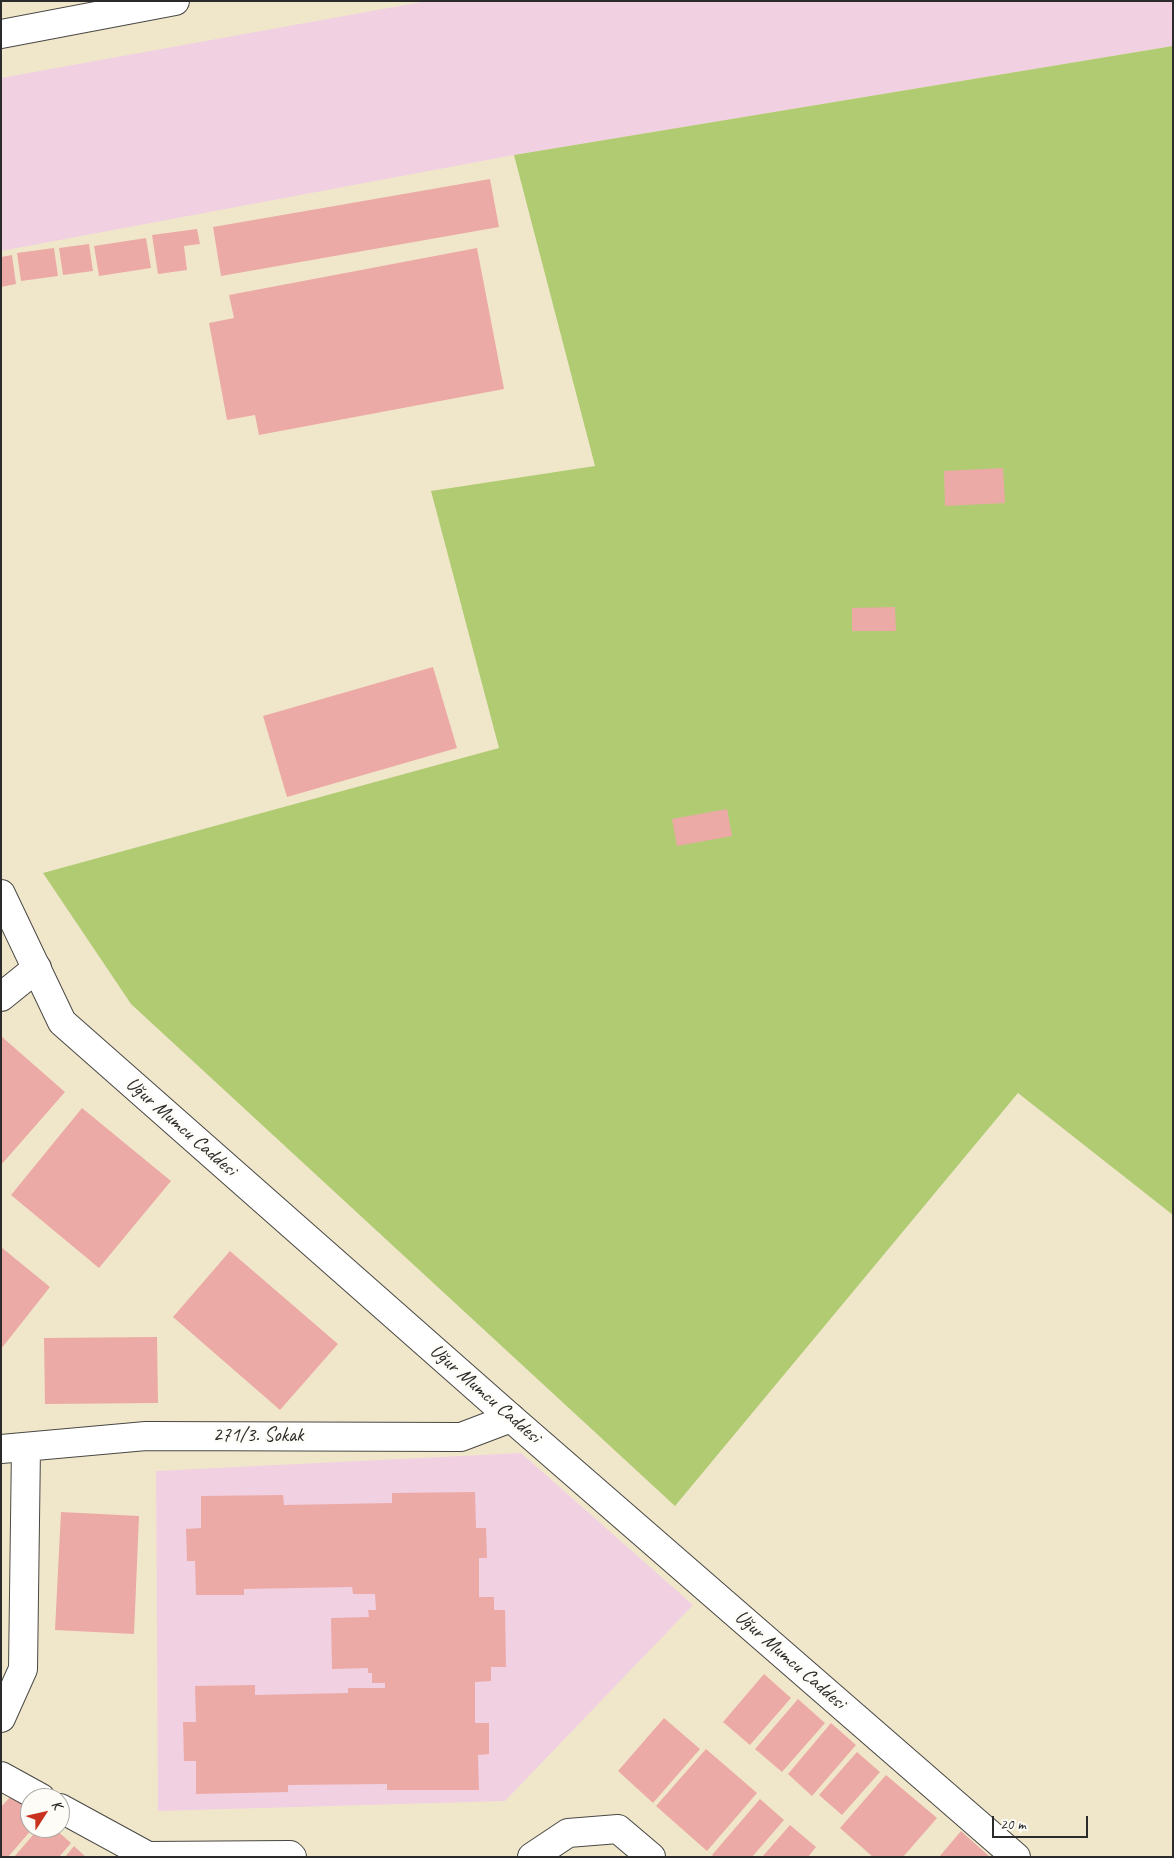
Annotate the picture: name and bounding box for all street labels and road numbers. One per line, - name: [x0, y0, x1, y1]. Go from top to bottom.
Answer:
- street label: Uğur Mumcu Caddesi: [121, 1072, 241, 1182]
- street label: Uğur Mumcu Caddesi: [425, 1339, 545, 1449]
- street label: 271/3. Sokak: [213, 1424, 303, 1448]
- street label: Uğur Mumcu Caddesi: [730, 1605, 850, 1715]

